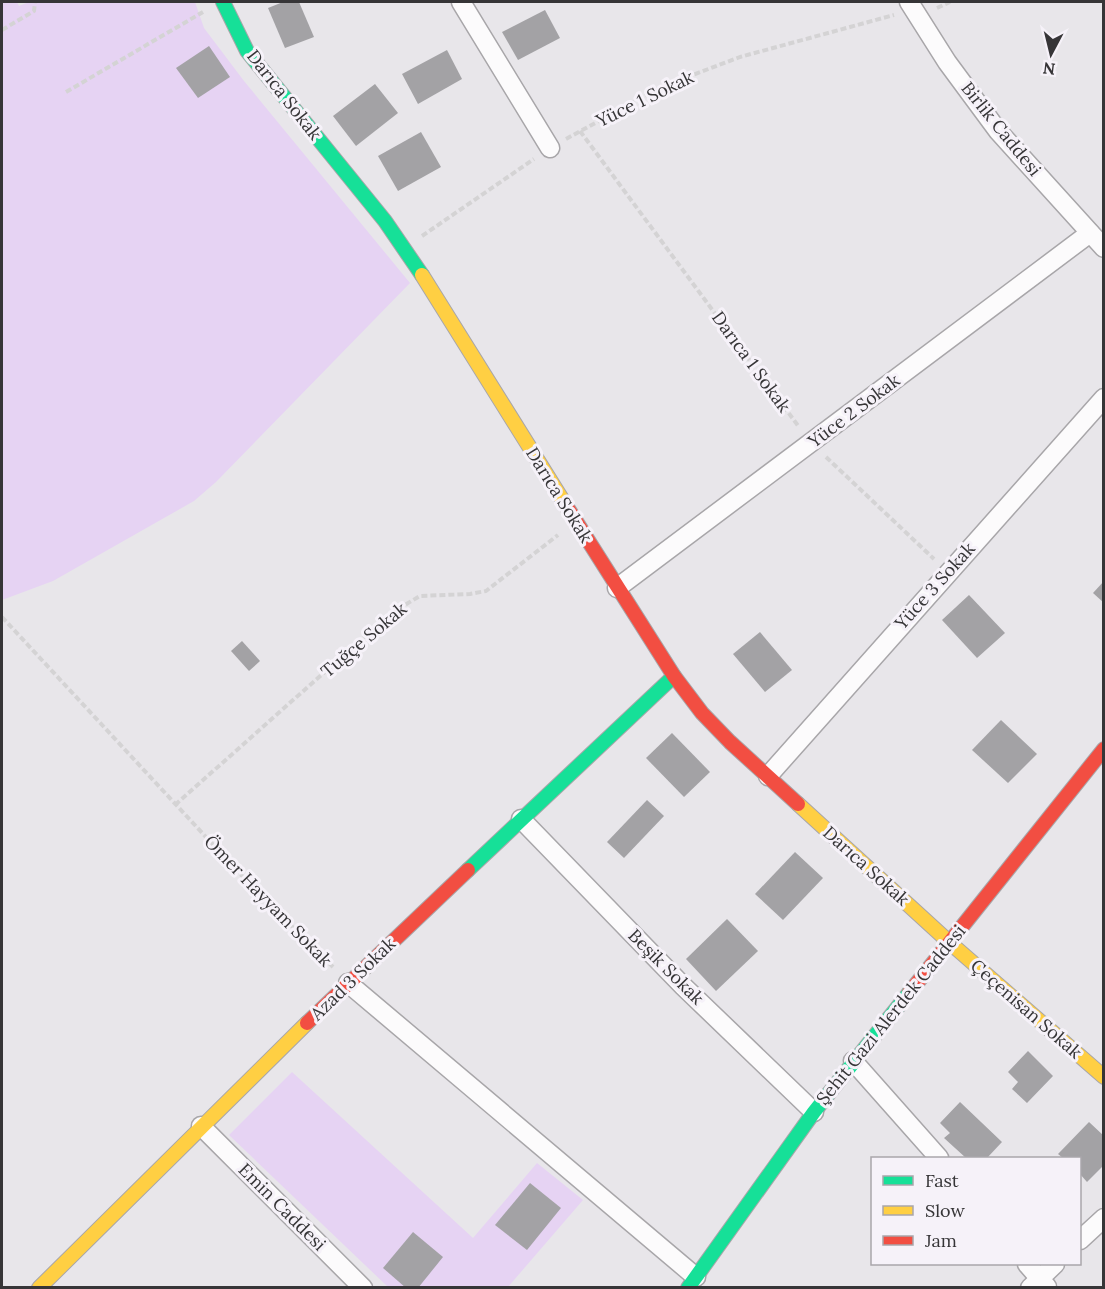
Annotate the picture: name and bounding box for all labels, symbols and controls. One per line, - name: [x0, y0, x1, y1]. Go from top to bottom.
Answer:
- north arrow: [1021, 24, 1081, 84]
- street label: Darıca Sokak: [242, 45, 327, 145]
- text: N: [1042, 58, 1057, 80]
- street label: Yüce 1 Sokak: [591, 65, 698, 133]
- street label: Birlik Caddesi: [956, 77, 1046, 181]
- street label: Darıca 1 Sokak: [707, 307, 796, 417]
- street label: Yüce 2 Sokak: [802, 368, 904, 453]
- street label: Darıca Sokak: [521, 443, 598, 547]
- street label: Yüce 3 Sokak: [889, 537, 980, 635]
- street label: Tuğçe Sokak: [316, 597, 412, 682]
- street label: Darıca Sokak: [818, 821, 915, 911]
- street label: Ömer Hayyam Sokak: [199, 830, 337, 972]
- street label: Şehit Gazi Alerdek Caddesi: [811, 920, 970, 1109]
- street label: Beşik Sokak: [624, 924, 709, 1010]
- street label: Azad 3 Sokak: [304, 932, 400, 1026]
- street label: Çeçenisan Sokak: [966, 954, 1087, 1063]
- legend: [871, 1157, 1081, 1265]
- street label: Emin Caddesi: [234, 1158, 331, 1255]
- text: Fast: [925, 1169, 959, 1192]
- text: Slow: [925, 1199, 965, 1222]
- text: Jam: [924, 1229, 957, 1252]

